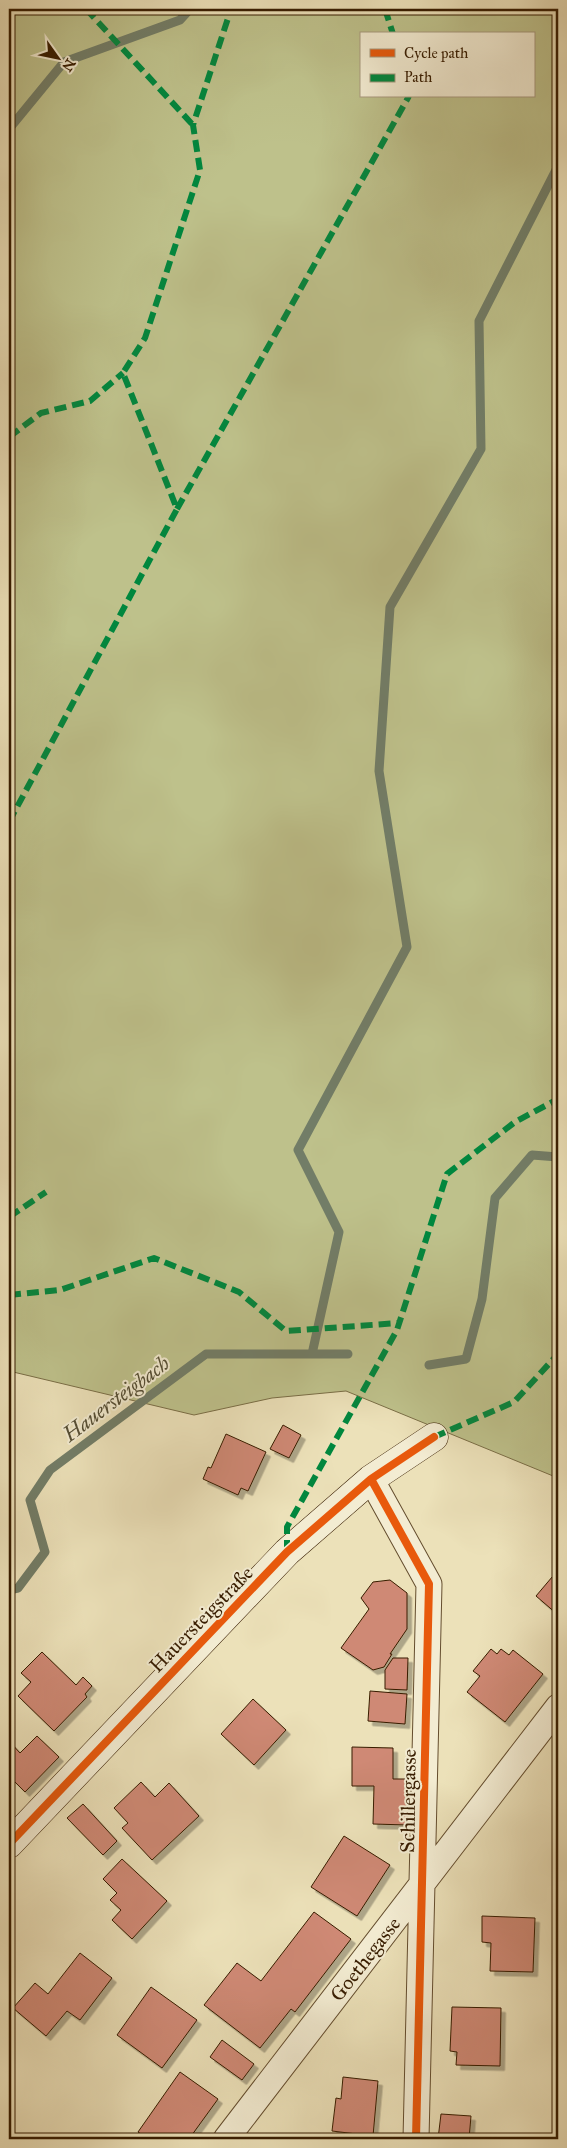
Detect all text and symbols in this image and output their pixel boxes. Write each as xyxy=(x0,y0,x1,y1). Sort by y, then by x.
north arrow xyxy=(32,32,82,82)
legend xyxy=(360,32,534,98)
text: Cycle path xyxy=(404,44,469,62)
text: N xyxy=(58,55,79,75)
text: Path xyxy=(404,68,433,86)
water label: Hauersteigbach xyxy=(57,1350,175,1448)
street label: Hauersteigstraße xyxy=(144,1561,259,1678)
street label: Schillergasse xyxy=(395,1749,422,1853)
street label: Goethegasse xyxy=(325,1912,406,2007)

